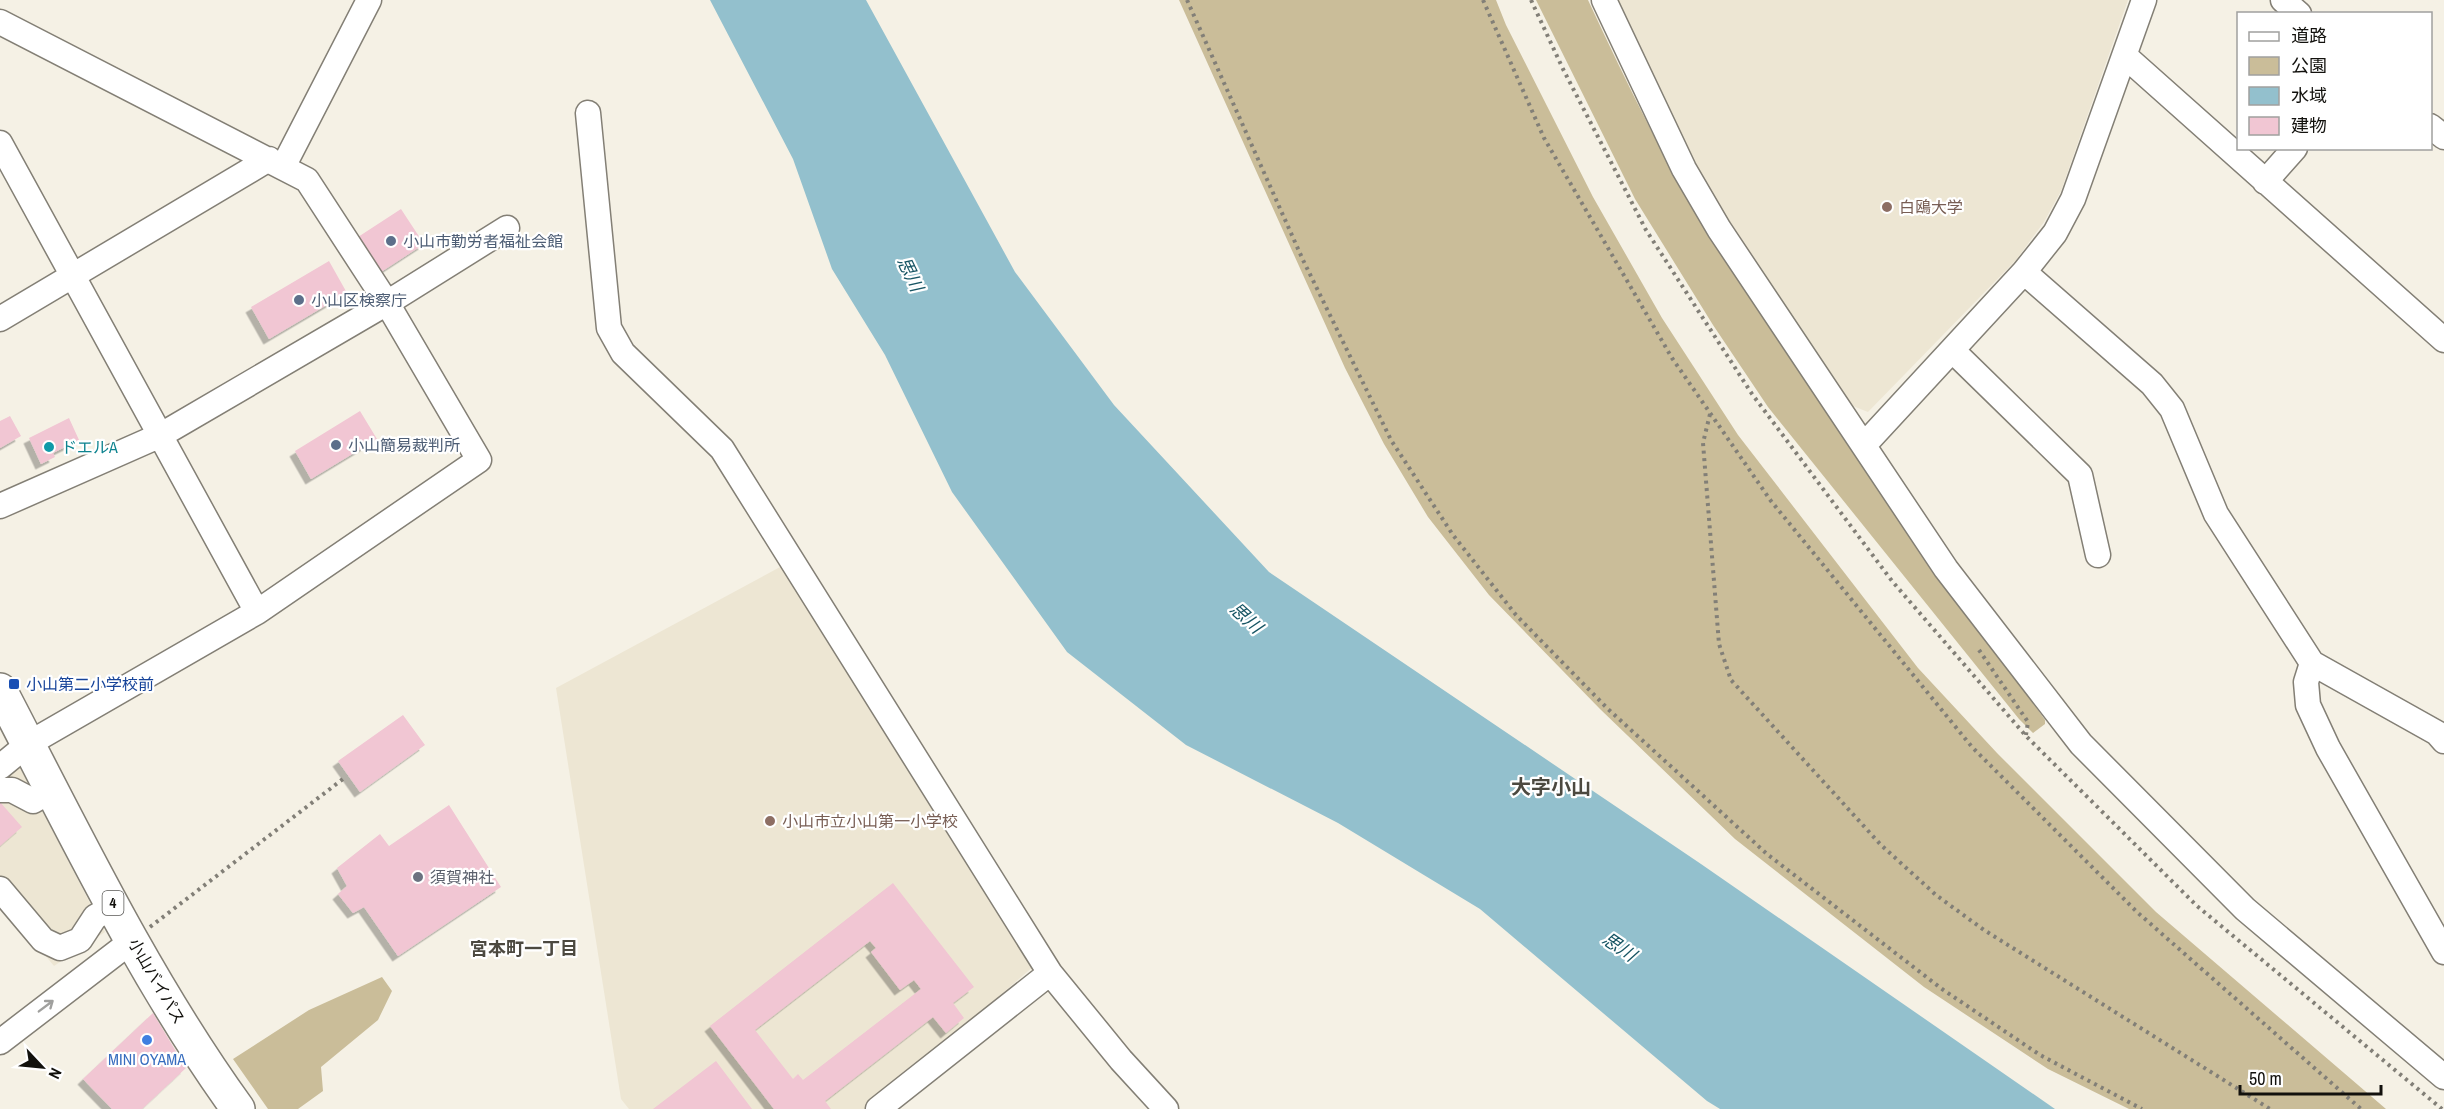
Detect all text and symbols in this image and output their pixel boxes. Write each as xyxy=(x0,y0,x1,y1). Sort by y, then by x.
legend xyxy=(2237,12,2432,150)
text: 道路 xyxy=(2291,23,2327,48)
text: 公園 xyxy=(2291,53,2327,78)
text: 水域 xyxy=(2291,83,2327,108)
text: 建物 xyxy=(2291,113,2327,138)
place label: 白鴎大学 xyxy=(1899,196,1963,218)
marker: 白鴎大学 xyxy=(1880,200,1894,214)
place label: 小山市勤労者福祉会館 xyxy=(403,230,563,252)
marker: 小山市勤労者福祉会館 xyxy=(384,234,398,248)
water label: 思川 xyxy=(891,252,930,297)
place label: 小山区検察庁 xyxy=(311,289,407,311)
marker: 小山区検察庁 xyxy=(292,293,306,307)
place label: 小山簡易裁判所 xyxy=(348,434,460,456)
place label: ドエルA xyxy=(61,436,118,458)
marker: 小山簡易裁判所 xyxy=(329,438,343,452)
marker: ドエルA xyxy=(42,440,56,454)
water label: 思川 xyxy=(1225,596,1270,640)
place label: 小山第二小学校前 xyxy=(26,673,154,695)
marker: 小山第二小学校前 xyxy=(7,677,21,691)
district label: 大字小山 xyxy=(1511,773,1591,800)
place label: 小山市立小山第一小学校 xyxy=(782,810,958,832)
marker: 小山市立小山第一小学校 xyxy=(763,814,777,828)
place label: 須賀神社 xyxy=(430,866,494,888)
marker: 須賀神社 xyxy=(411,870,425,884)
road number: 4 xyxy=(102,891,124,915)
water label: 思川 xyxy=(1597,926,1643,968)
street label: 小山バイパス xyxy=(124,934,190,1028)
district label: 宮本町一丁目 xyxy=(470,936,578,961)
one-way arrow xyxy=(38,1000,54,1013)
marker: MINI OYAMA xyxy=(140,1033,154,1047)
north arrow xyxy=(12,1037,72,1097)
place label: MINI OYAMA xyxy=(108,1048,186,1070)
scale bar xyxy=(2240,1058,2381,1096)
text: N xyxy=(44,1064,67,1083)
text: 50 m xyxy=(2249,1066,2282,1091)

